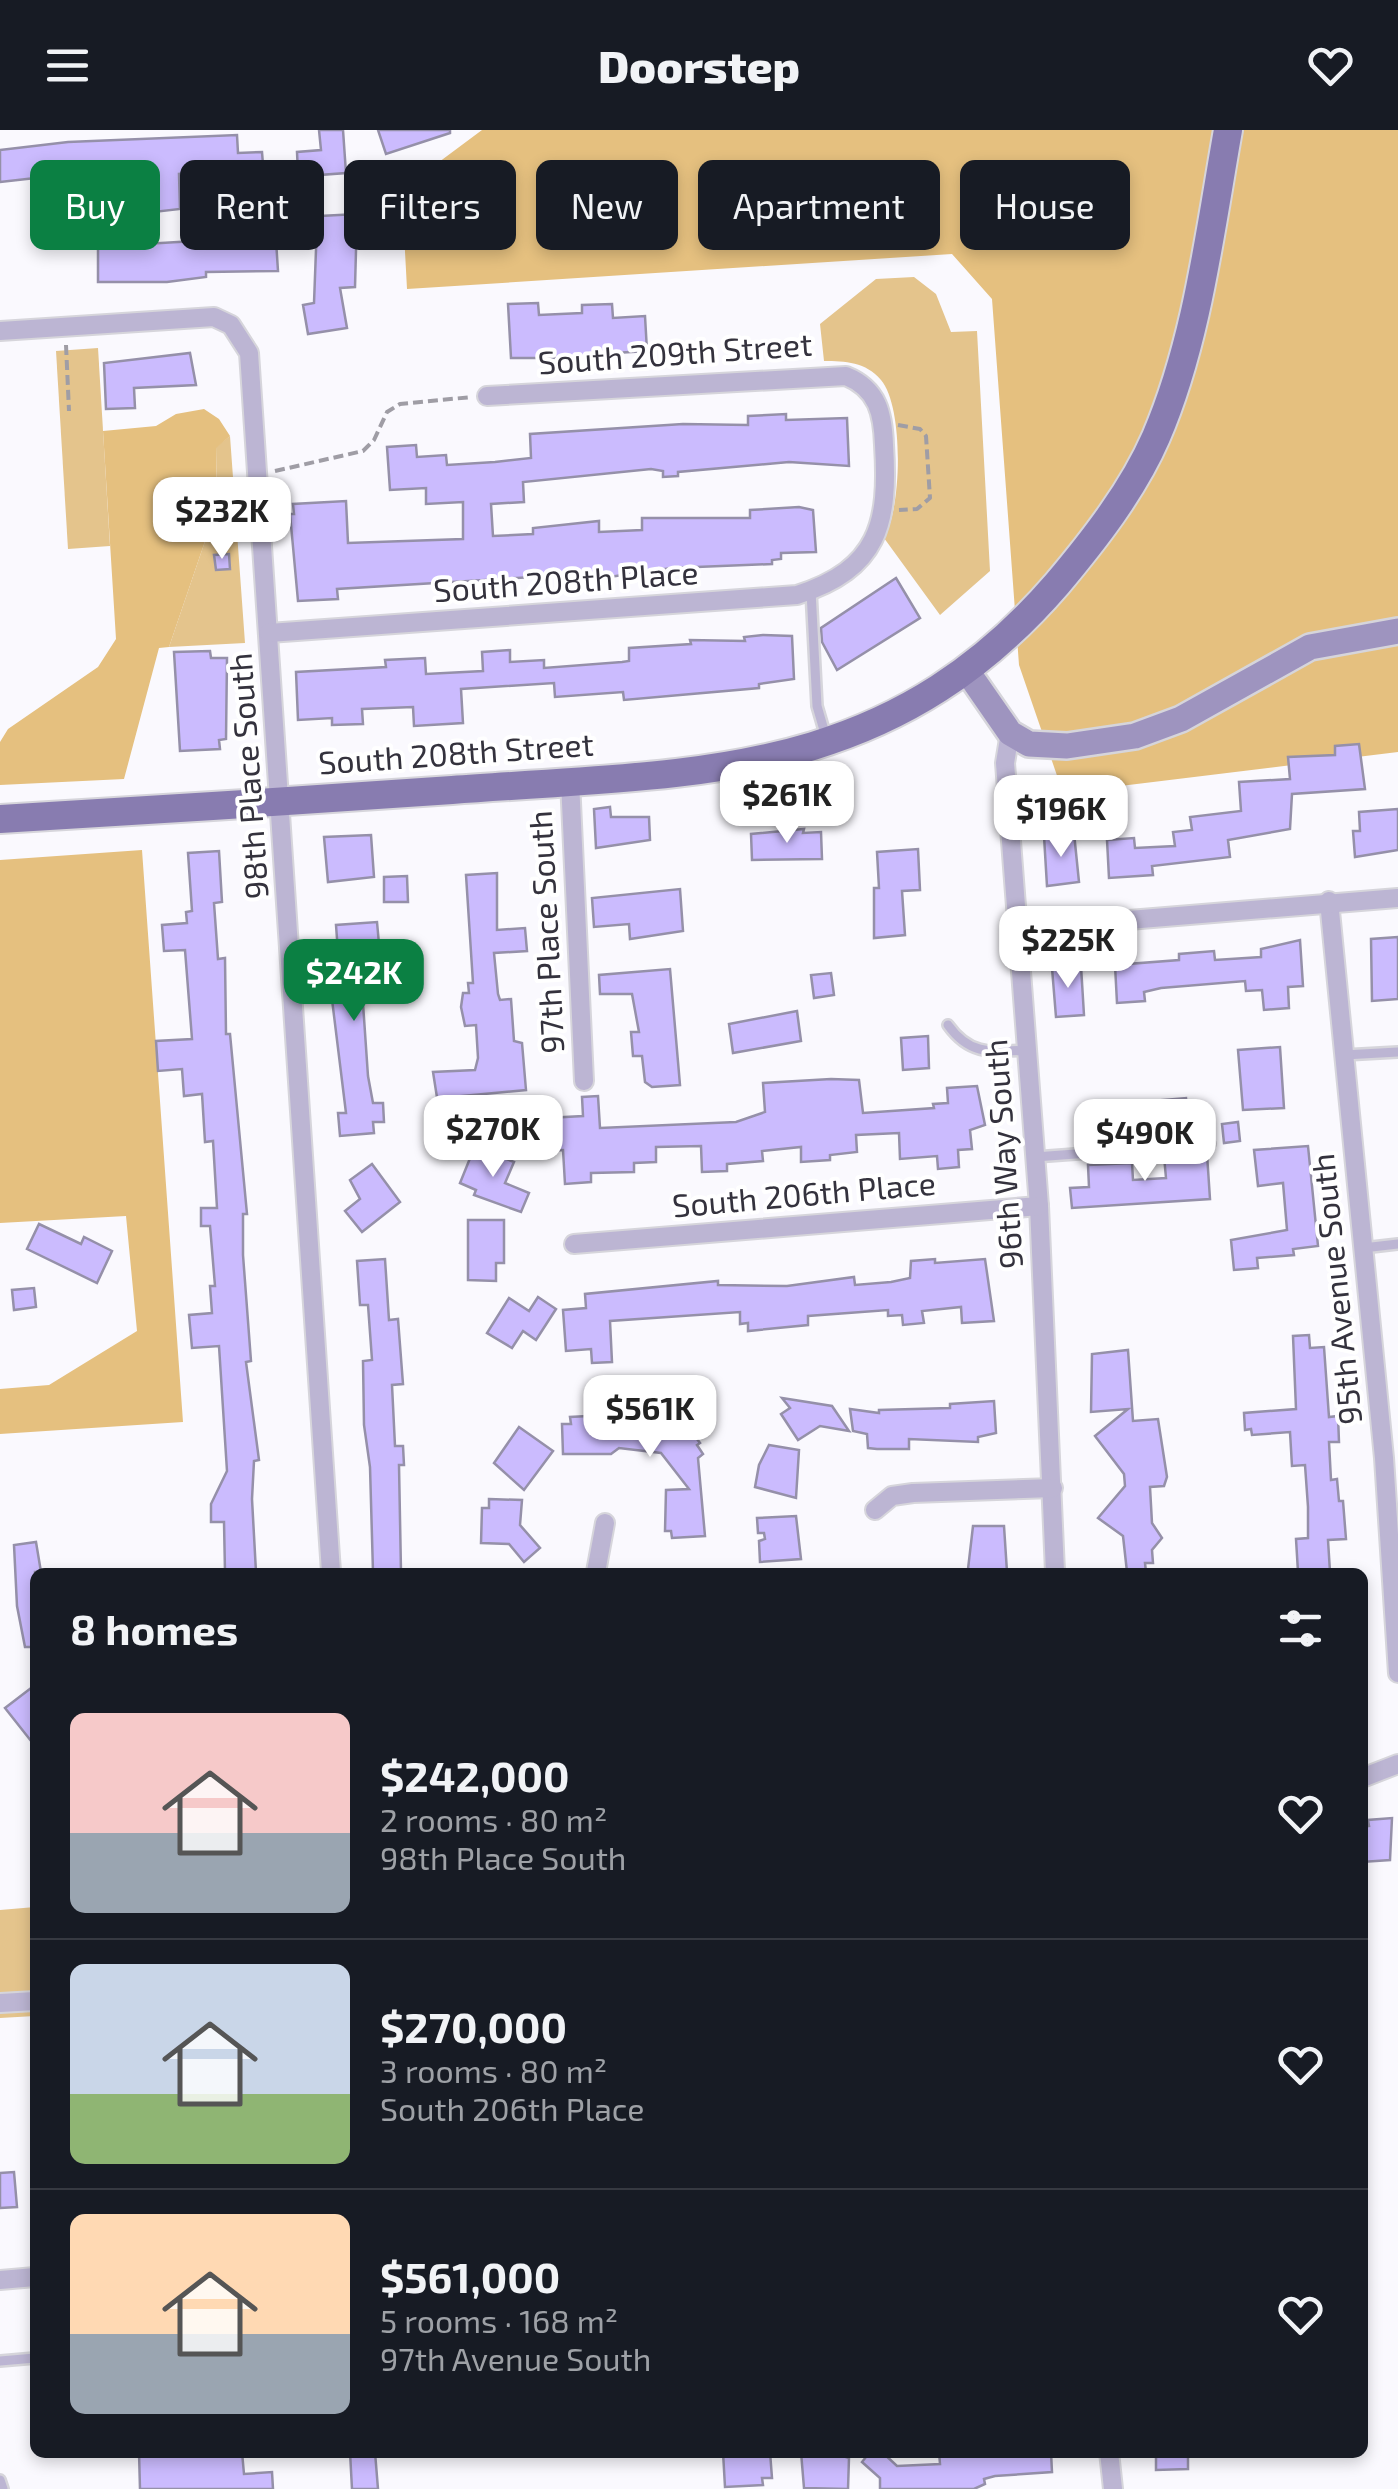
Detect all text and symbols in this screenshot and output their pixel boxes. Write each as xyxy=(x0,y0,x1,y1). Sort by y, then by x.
icon: menu xyxy=(40,38,95,93)
text: Doorstep xyxy=(598,38,800,92)
icon: heart xyxy=(1303,38,1358,93)
chip: Buy xyxy=(30,160,160,250)
chip: Rent xyxy=(180,160,324,250)
chip: Filters xyxy=(344,160,516,250)
chip: New xyxy=(536,160,678,250)
chip: Apartment xyxy=(698,160,940,250)
chip: House xyxy=(960,160,1130,250)
street label: South 209th Street xyxy=(537,323,813,381)
pin: $232K xyxy=(152,477,292,562)
text: $232K xyxy=(175,490,269,528)
street label: South 208th Place xyxy=(432,552,700,608)
street label: 98th Place South xyxy=(219,652,275,900)
street label: South 208th Street xyxy=(317,723,595,781)
pin: $261K xyxy=(717,761,857,846)
text: $261K xyxy=(742,774,832,812)
pin: $196K xyxy=(991,775,1131,860)
text: $196K xyxy=(1016,788,1106,826)
street label: 97th Place South xyxy=(520,810,570,1055)
pin: $225K xyxy=(998,906,1138,991)
text: $225K xyxy=(1021,919,1115,957)
pin: $242K xyxy=(284,939,424,1024)
text: $242K xyxy=(306,952,402,990)
street label: 96th Way South xyxy=(975,1038,1029,1270)
pin: $270K xyxy=(423,1095,563,1180)
pin: $490K xyxy=(1075,1099,1215,1184)
text: $270K xyxy=(446,1108,540,1146)
text: $490K xyxy=(1096,1112,1194,1150)
street label: 95th Avenue South xyxy=(1302,1152,1368,1427)
street label: South 206th Place xyxy=(671,1163,937,1223)
pin: $561K xyxy=(580,1375,720,1460)
text: $561K xyxy=(605,1388,695,1426)
icon: filters xyxy=(1273,1601,1328,1656)
text: 8 homes xyxy=(70,1603,238,1653)
text: $242,000 xyxy=(380,1750,570,1800)
icon: home xyxy=(150,1753,270,1873)
icon: heart xyxy=(1273,1786,1328,1841)
text: 2 rooms · 80 m² xyxy=(380,1800,607,1838)
text: 98th Place South xyxy=(380,1838,626,1876)
text: $270,000 xyxy=(380,2001,567,2051)
icon: home xyxy=(150,2004,270,2124)
icon: heart xyxy=(1273,2037,1328,2092)
text: 3 rooms · 80 m² xyxy=(380,2051,607,2089)
text: South 206th Place xyxy=(380,2089,644,2127)
text: $561,000 xyxy=(380,2251,560,2301)
icon: home xyxy=(150,2254,270,2374)
icon: heart xyxy=(1273,2287,1328,2342)
text: 5 rooms · 168 m² xyxy=(380,2301,618,2339)
text: 97th Avenue South xyxy=(380,2339,651,2377)

